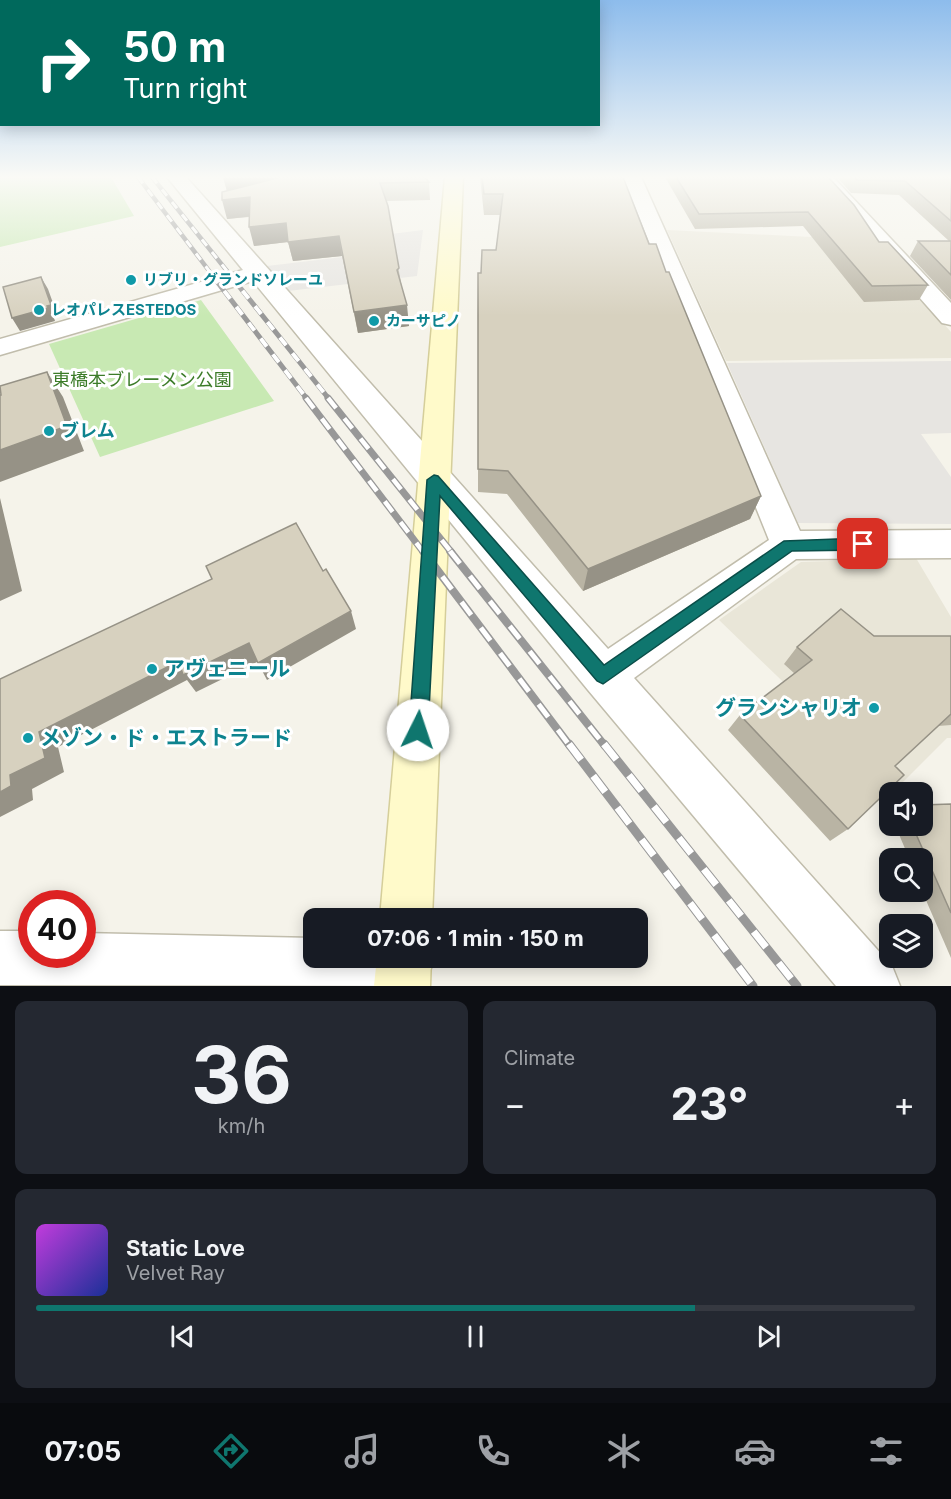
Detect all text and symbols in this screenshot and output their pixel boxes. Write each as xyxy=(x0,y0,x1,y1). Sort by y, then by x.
text: 50 m xyxy=(123,21,226,72)
icon: right xyxy=(24,24,102,102)
text: Turn right xyxy=(123,72,247,105)
place label: リブリ・グランドソレーユ xyxy=(143,270,323,289)
marker: リブリ・グランドソレーユ xyxy=(124,273,138,287)
place label: レオパレスESTEDOS xyxy=(51,300,196,319)
marker: レオパレスESTEDOS xyxy=(32,303,46,317)
place label: カーサピノ xyxy=(386,311,461,330)
marker: カーサピノ xyxy=(367,314,381,328)
park label: 東橋本ブレーメン公園 xyxy=(52,369,232,390)
place label: ブレム xyxy=(61,420,115,441)
marker: ブレム xyxy=(42,424,56,438)
pin xyxy=(837,518,888,569)
icon: arrive xyxy=(846,527,879,560)
place label: アヴェニール xyxy=(164,656,290,681)
marker: アヴェニール xyxy=(145,662,159,676)
place label: グランシャリオ xyxy=(715,695,862,720)
position arrow xyxy=(386,698,450,762)
marker: グランシャリオ xyxy=(867,701,881,715)
place label: メゾン・ド・エストラード xyxy=(40,725,292,750)
marker: メゾン・ド・エストラード xyxy=(21,731,35,745)
map controls xyxy=(879,782,933,968)
button: sound xyxy=(879,782,933,836)
button: search xyxy=(879,848,933,902)
speed limit sign: 40 xyxy=(18,890,96,968)
button: layers xyxy=(879,914,933,968)
text: 07:06 · 1 min · 150 m xyxy=(367,925,584,951)
text: 36 xyxy=(191,1027,292,1122)
text: Climate xyxy=(504,1046,575,1070)
text: 23° xyxy=(671,1076,748,1131)
text: − xyxy=(504,1084,526,1124)
text: + xyxy=(893,1084,915,1124)
text: km/h xyxy=(218,1114,265,1138)
text: Static Love xyxy=(126,1235,245,1261)
text: Velvet Ray xyxy=(126,1261,225,1285)
icon: previous xyxy=(166,1320,199,1353)
icon: pause xyxy=(459,1320,492,1353)
icon: next xyxy=(752,1320,785,1353)
icon: directions xyxy=(210,1430,252,1472)
icon: music xyxy=(341,1430,383,1472)
icon: phone xyxy=(472,1430,514,1472)
icon: climate xyxy=(603,1430,645,1472)
icon: car xyxy=(734,1430,776,1472)
icon: filters xyxy=(865,1430,907,1472)
text: 07:05 xyxy=(44,1435,121,1468)

